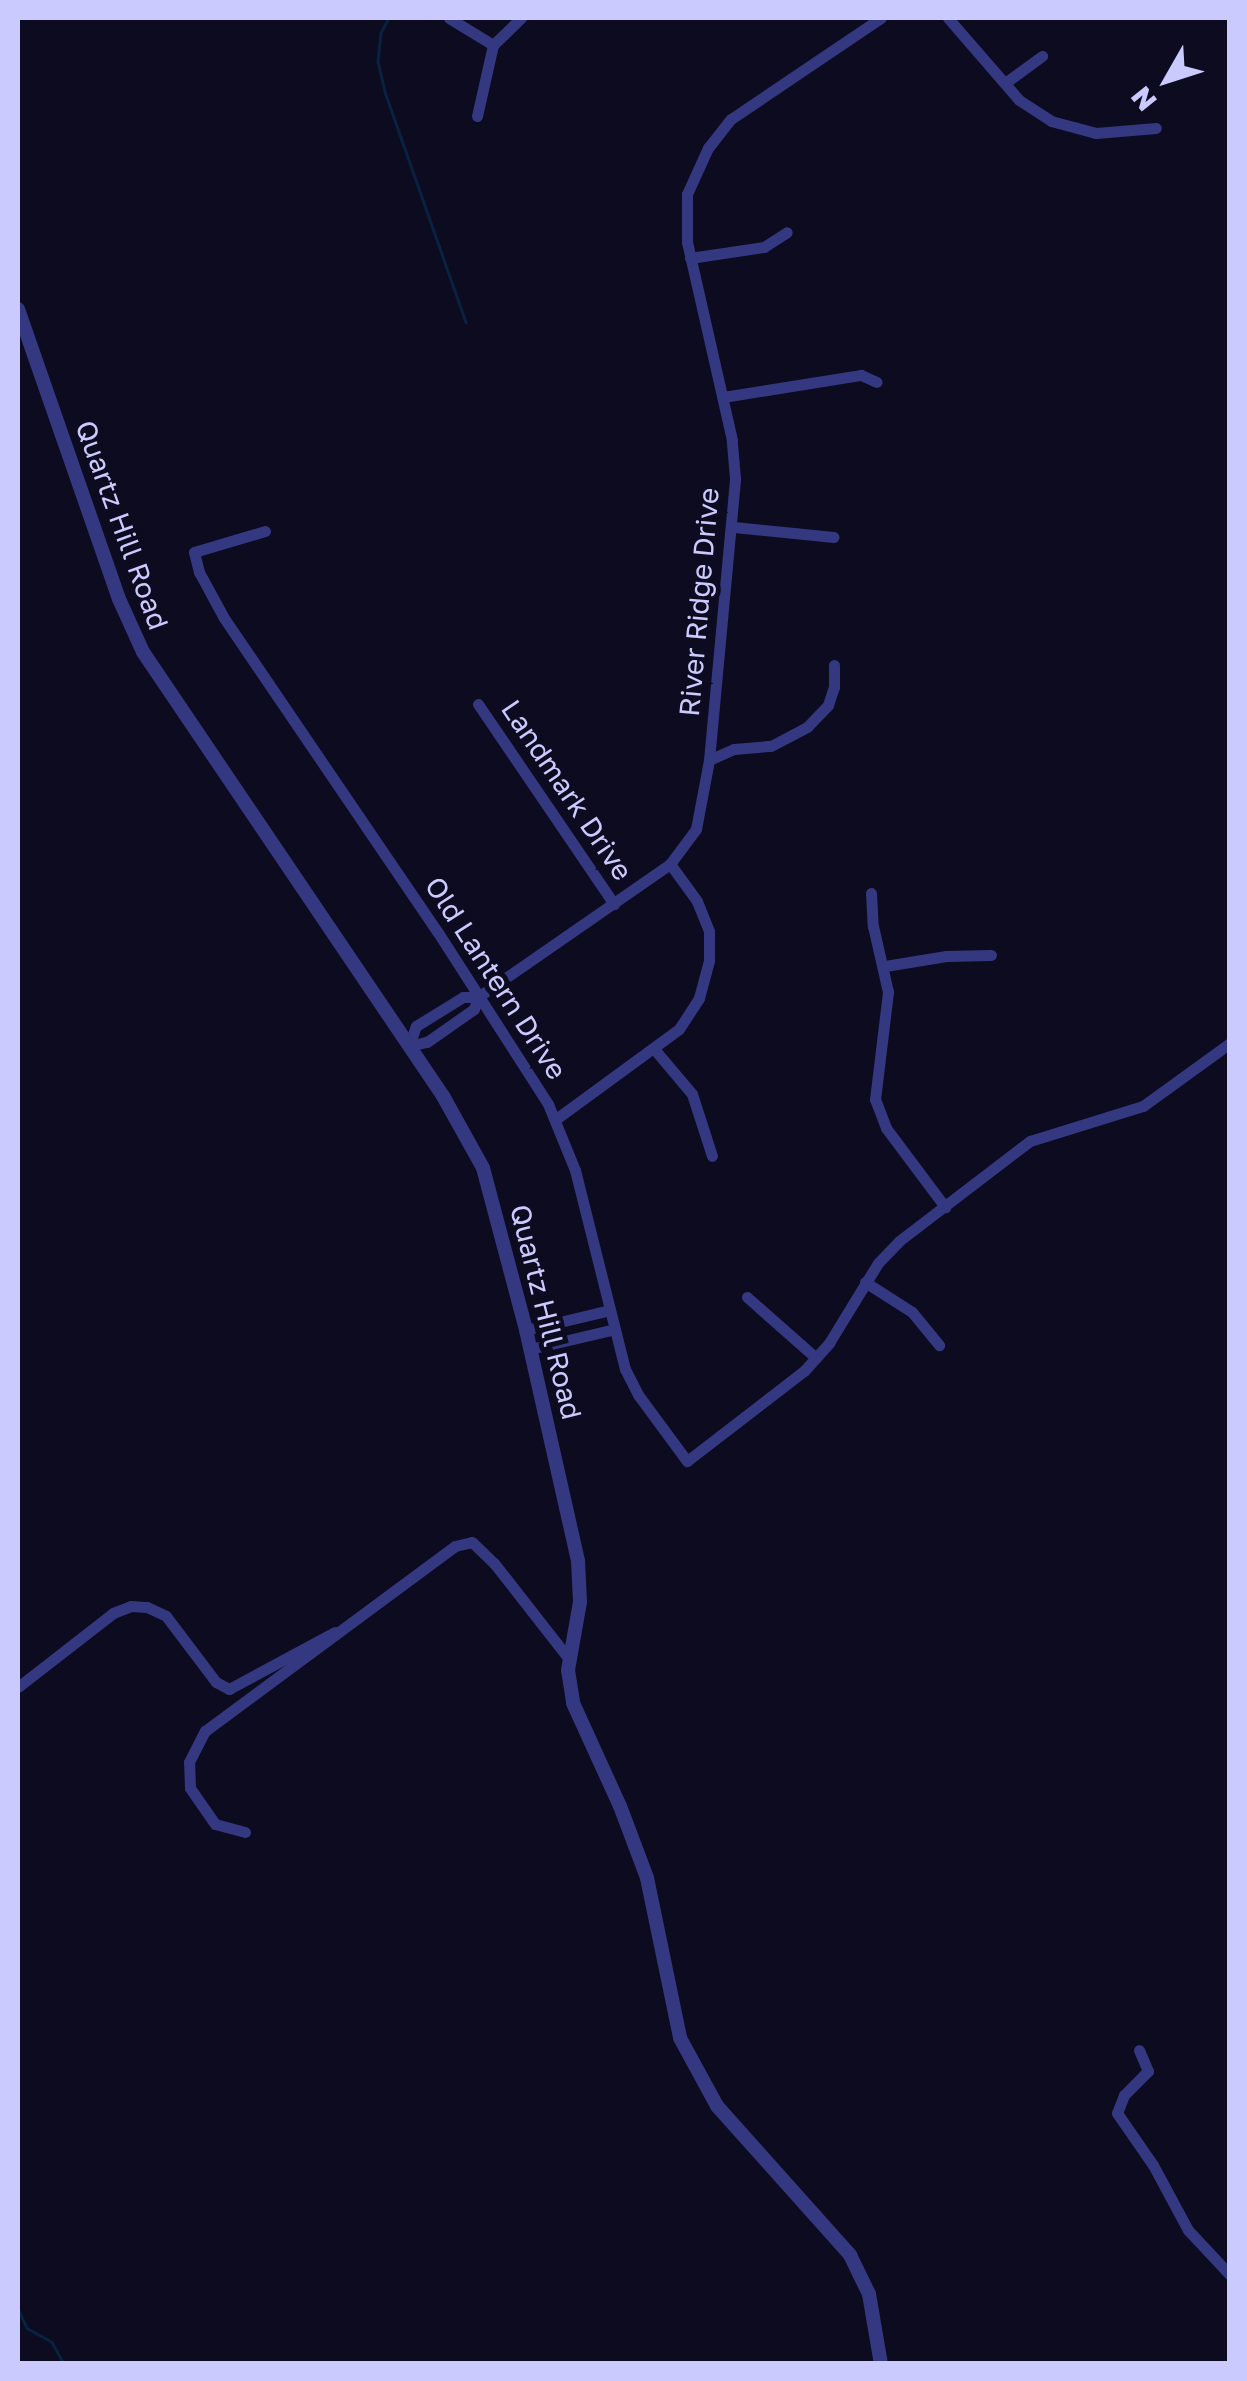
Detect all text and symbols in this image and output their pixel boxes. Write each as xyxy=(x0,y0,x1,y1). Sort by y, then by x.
north arrow xyxy=(1117,30,1217,130)
text: N xyxy=(1124,81,1163,118)
street label: Quartz Hill Road xyxy=(69,416,175,634)
street label: River Ridge Drive xyxy=(672,486,726,718)
street label: Landmark Drive xyxy=(494,693,640,887)
street label: Old Lantern Drive xyxy=(418,870,574,1086)
street label: Quartz Hill Road xyxy=(503,1201,589,1423)

